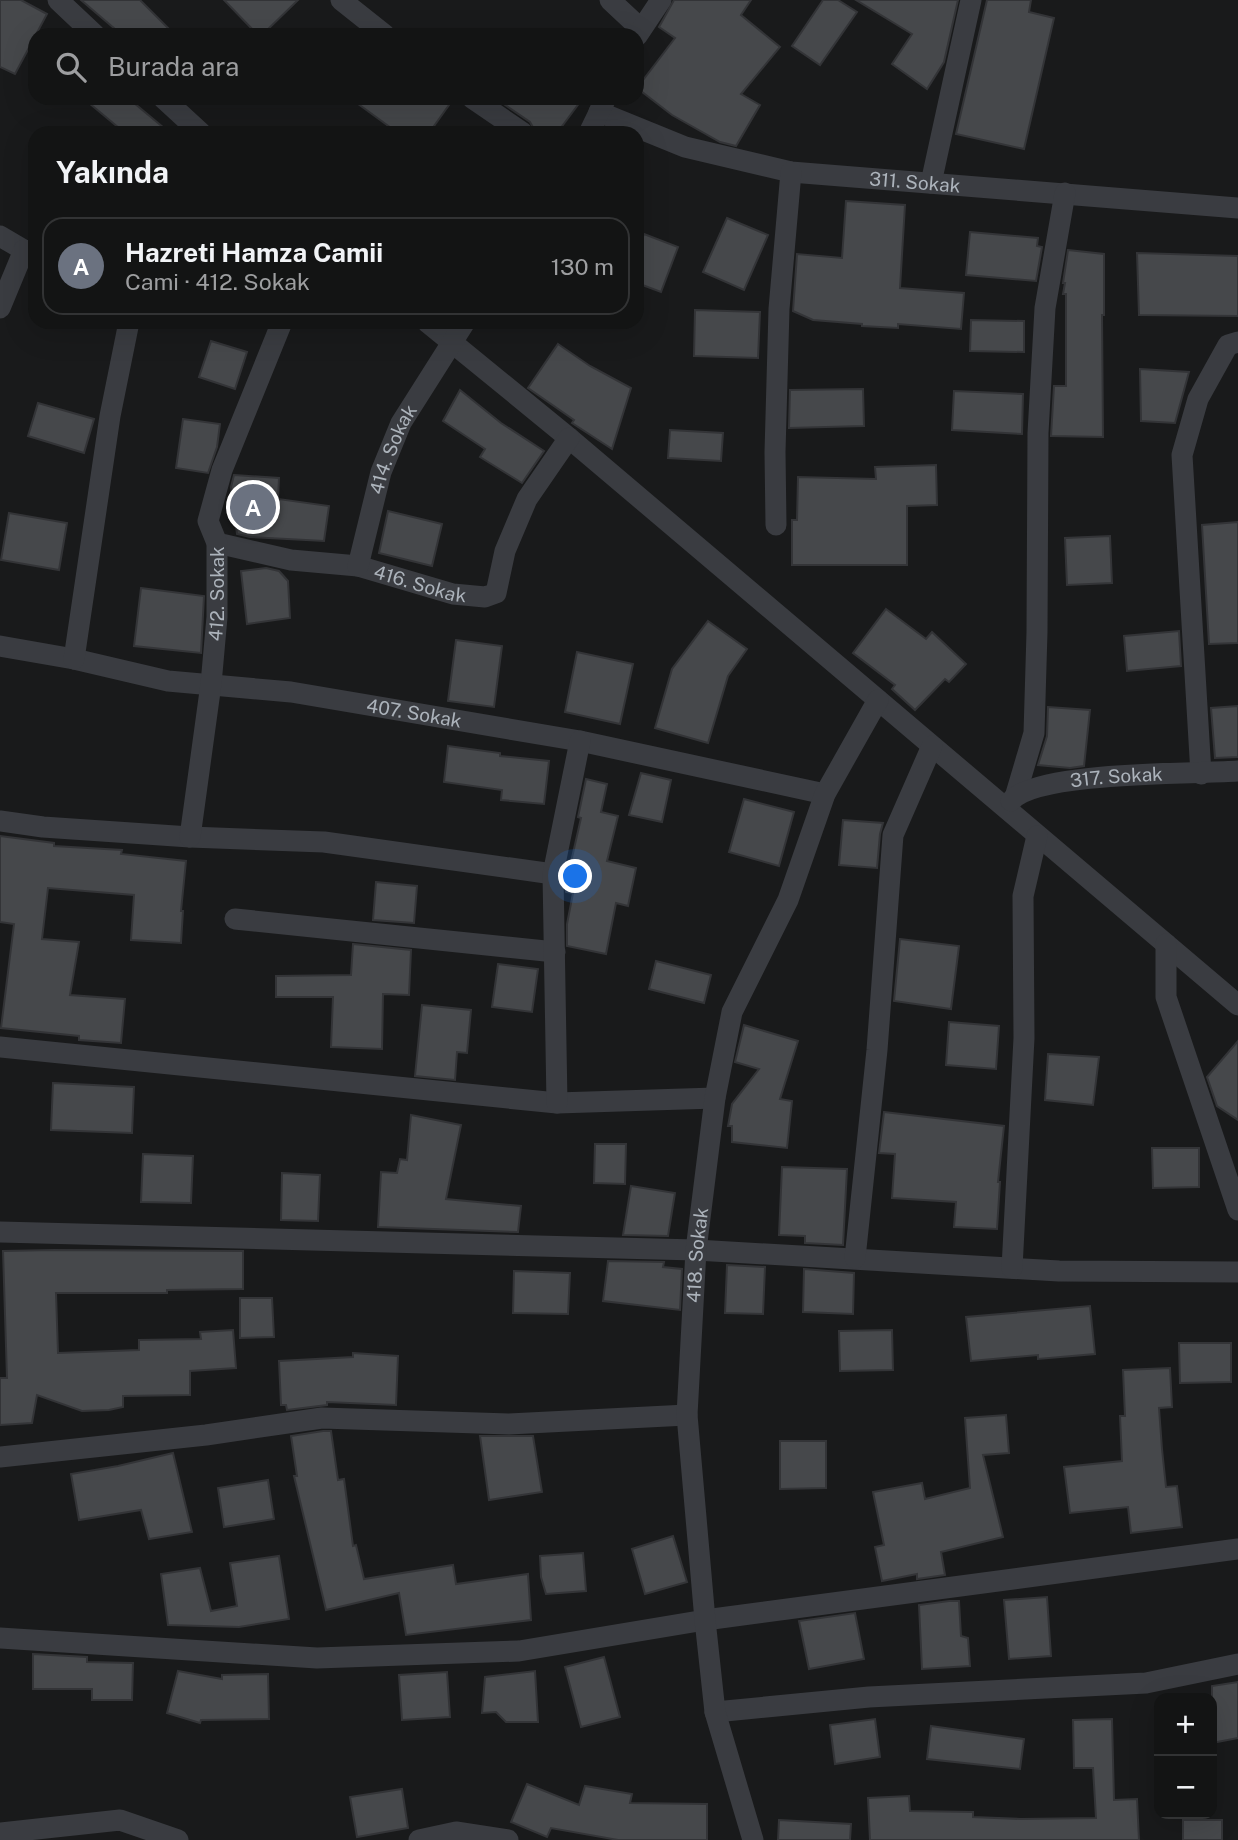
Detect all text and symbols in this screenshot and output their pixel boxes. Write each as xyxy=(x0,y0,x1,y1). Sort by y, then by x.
search box xyxy=(28,28,644,105)
icon: search xyxy=(52,48,90,86)
text: Burada ara xyxy=(108,51,239,82)
text: Yakında xyxy=(56,154,169,190)
street label: 311. Sokak xyxy=(868,167,962,197)
text: Hazreti Hamza Camii xyxy=(125,237,383,268)
text: A xyxy=(73,253,89,280)
text: 130 m xyxy=(551,253,614,280)
text: Cami · 412. Sokak xyxy=(125,268,310,295)
street label: 414. Sokak xyxy=(365,400,421,496)
pin: A xyxy=(230,481,276,533)
street label: 412. Sokak xyxy=(204,546,228,642)
street label: 416. Sokak xyxy=(371,560,468,606)
street label: 407. Sokak xyxy=(365,694,464,732)
street label: 317. Sokak xyxy=(1069,763,1164,792)
your location xyxy=(558,859,592,893)
street label: 418. Sokak xyxy=(682,1206,712,1304)
map controls xyxy=(1154,1693,1217,1819)
button: + xyxy=(1154,1693,1217,1756)
button: − xyxy=(1154,1756,1217,1819)

